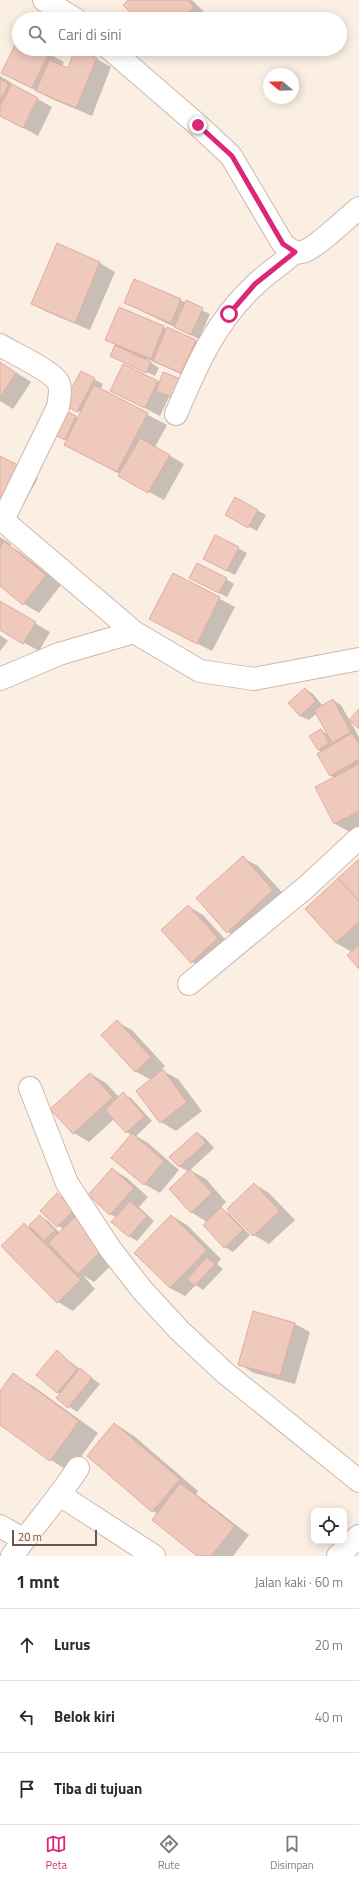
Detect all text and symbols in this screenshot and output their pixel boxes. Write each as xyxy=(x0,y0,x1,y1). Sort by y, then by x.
search box xyxy=(12,12,347,56)
icon: search xyxy=(26,23,48,45)
text: Cari di sini xyxy=(58,23,122,46)
north arrow xyxy=(263,68,299,104)
route end xyxy=(189,116,207,134)
route start xyxy=(220,305,238,323)
map controls xyxy=(311,1508,347,1544)
button: locate xyxy=(311,1508,347,1544)
scale bar xyxy=(12,1528,97,1547)
text: 20 m xyxy=(18,1529,42,1545)
text: 1 mnt xyxy=(16,1569,59,1595)
text: Jalan kaki · 60 m xyxy=(255,1572,343,1592)
text: Lurus xyxy=(54,1633,90,1656)
icon: ahead xyxy=(16,1634,38,1656)
text: 20 m xyxy=(315,1635,343,1655)
text: Belok kiri xyxy=(54,1705,115,1728)
icon: left xyxy=(16,1706,38,1728)
text: 40 m xyxy=(315,1707,343,1727)
text: Tiba di tujuan xyxy=(54,1777,142,1800)
icon: arrive xyxy=(16,1778,38,1800)
tab: Peta xyxy=(45,1833,67,1873)
tab: Rute xyxy=(158,1833,180,1873)
tab: Disimpan xyxy=(270,1833,314,1873)

